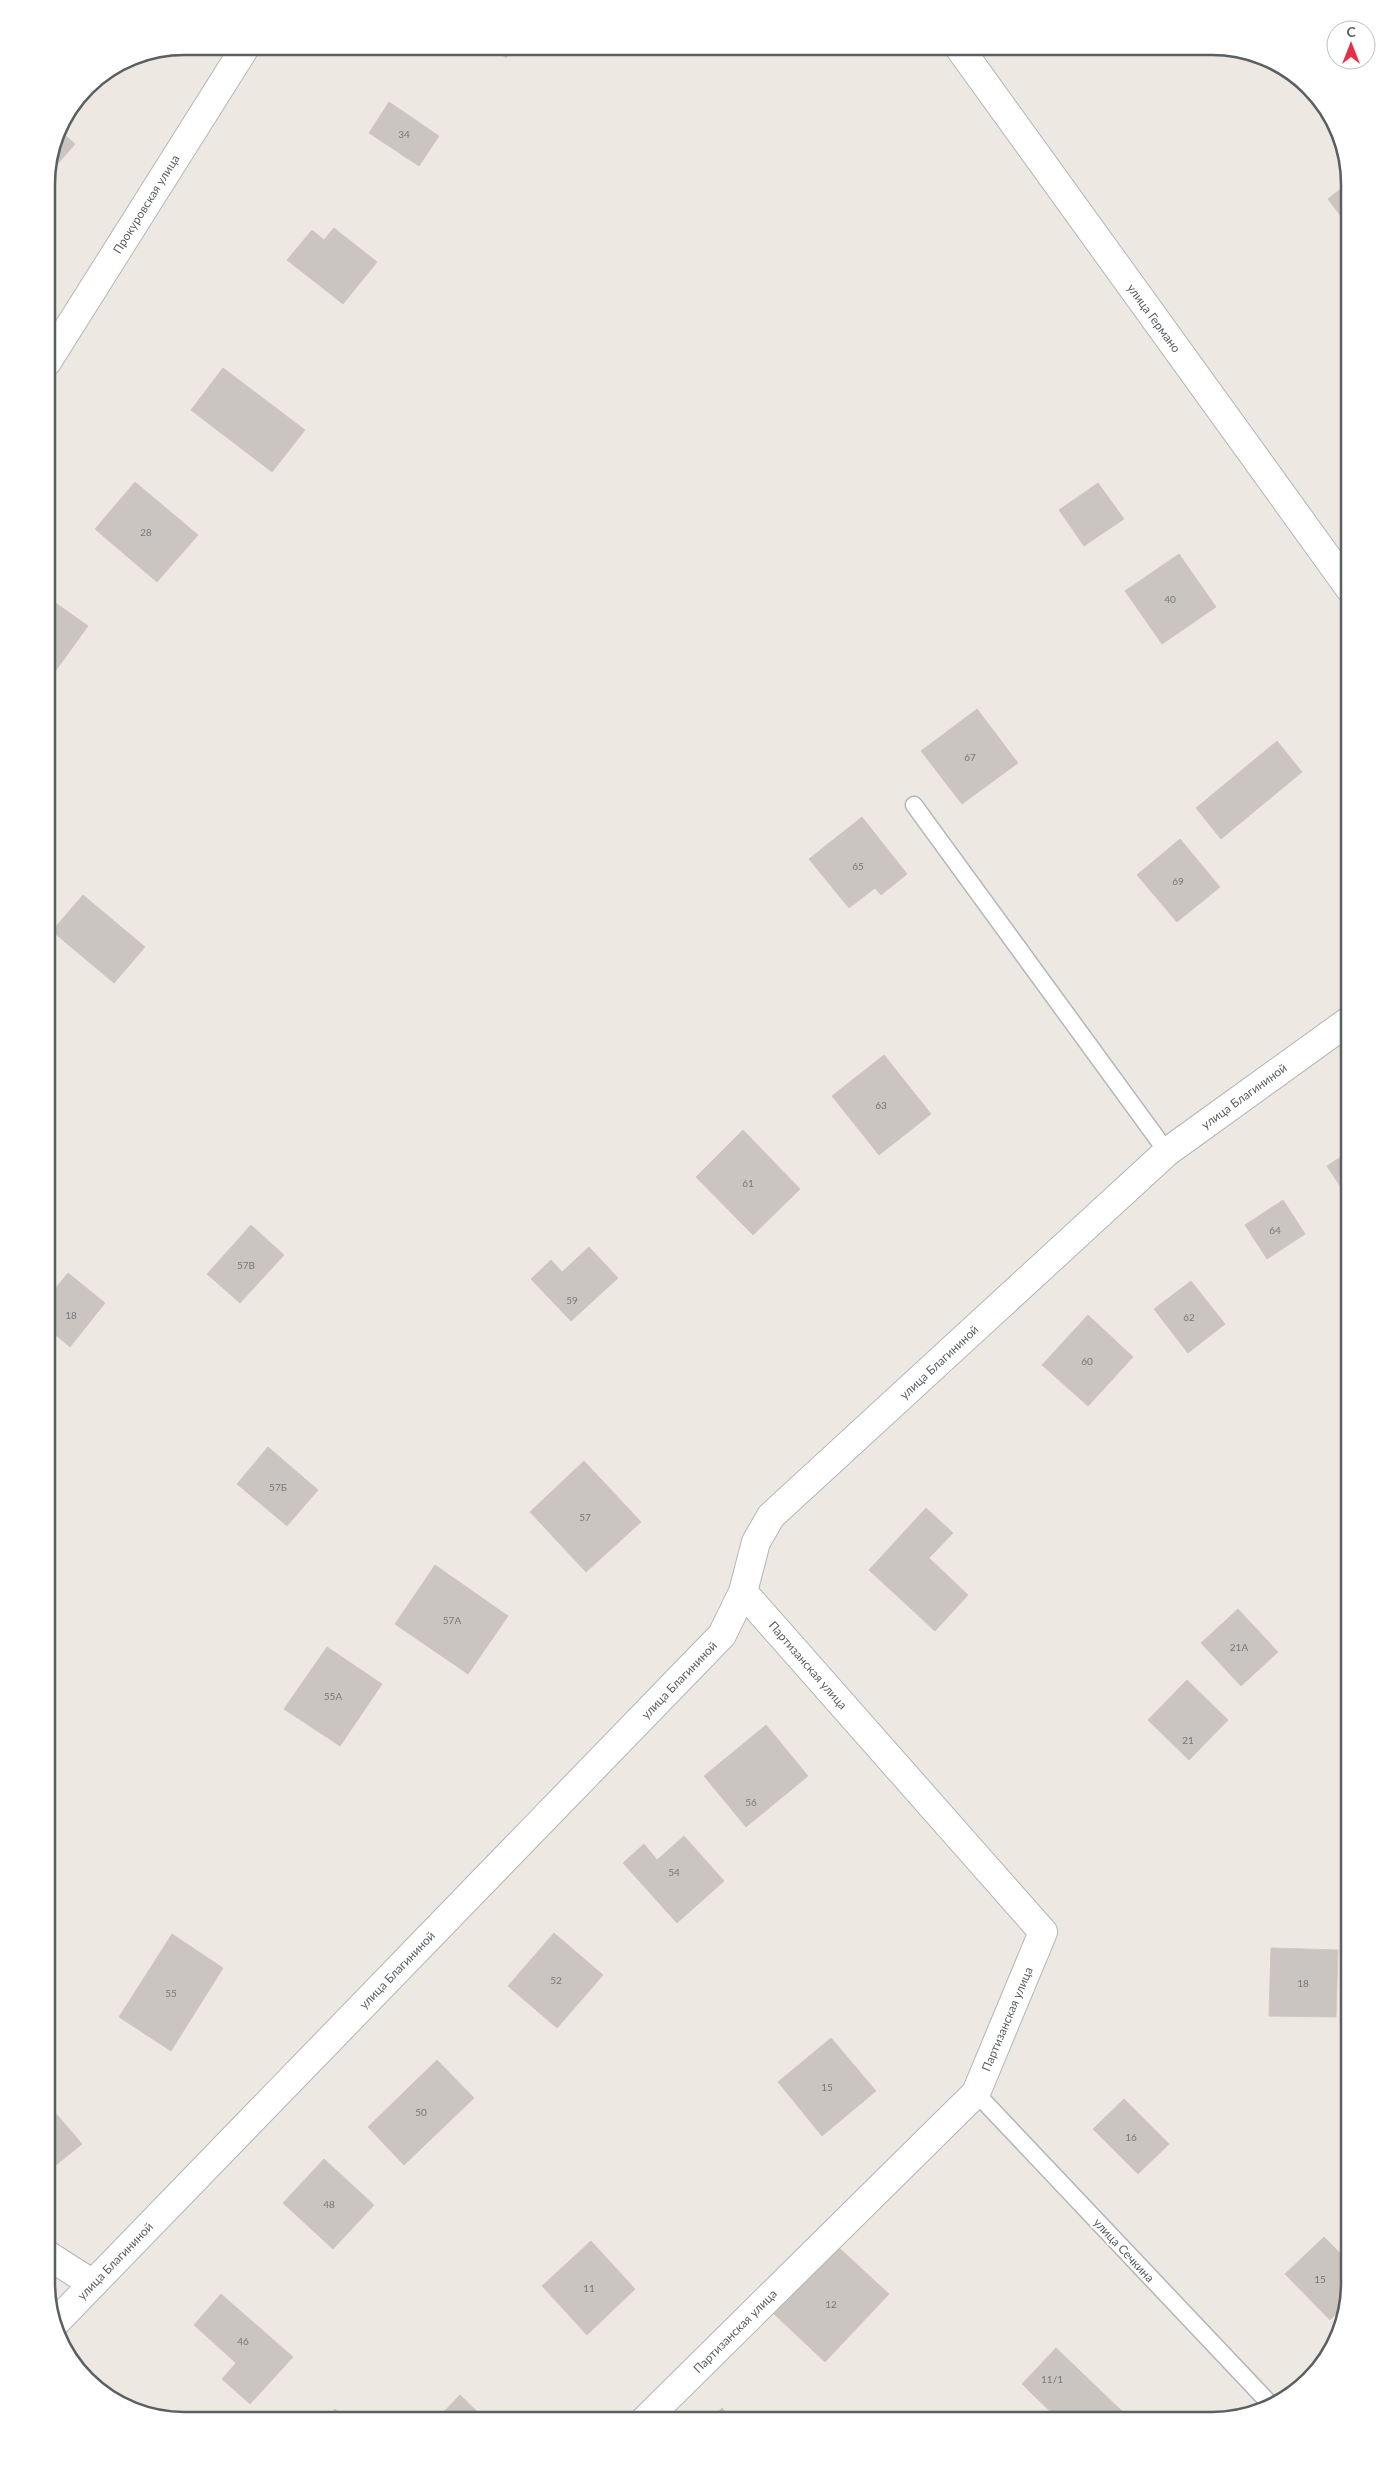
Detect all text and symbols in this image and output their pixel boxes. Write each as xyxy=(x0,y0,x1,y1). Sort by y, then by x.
north arrow xyxy=(1326,20,1376,70)
text: С xyxy=(1346,23,1356,40)
house number: 34 xyxy=(398,128,410,140)
street label: Прокуровская улица xyxy=(109,152,183,256)
street label: улица Германо xyxy=(1124,281,1184,355)
house number: 28 xyxy=(140,526,152,538)
house number: 40 xyxy=(1164,593,1176,605)
house number: 67 xyxy=(964,751,976,763)
house number: 65 xyxy=(852,860,864,872)
house number: 69 xyxy=(1172,875,1184,887)
street label: улица Благининой xyxy=(1198,1060,1290,1132)
house number: 63 xyxy=(875,1099,887,1111)
house number: 61 xyxy=(742,1177,754,1189)
house number: 64 xyxy=(1269,1224,1281,1236)
house number: 57В xyxy=(237,1259,255,1271)
house number: 59 xyxy=(566,1294,578,1306)
house number: 18 xyxy=(65,1309,77,1321)
house number: 62 xyxy=(1183,1311,1195,1323)
street label: улица Благининой xyxy=(897,1322,982,1402)
house number: 60 xyxy=(1081,1355,1093,1367)
house number: 57Б xyxy=(269,1481,287,1493)
house number: 57 xyxy=(579,1511,591,1523)
house number: 57А xyxy=(443,1614,461,1626)
street label: Партизанская улица xyxy=(766,1618,850,1712)
street label: улица Благининой xyxy=(638,1638,720,1722)
house number: 21А xyxy=(1230,1641,1248,1653)
house number: 55А xyxy=(324,1690,342,1702)
house number: 21 xyxy=(1182,1734,1194,1746)
house number: 56 xyxy=(745,1796,757,1808)
house number: 54 xyxy=(668,1866,680,1878)
street label: улица Благининой xyxy=(356,1928,438,2012)
street label: Партизанская улица xyxy=(978,1965,1036,2073)
house number: 52 xyxy=(550,1974,562,1986)
house number: 18 xyxy=(1297,1977,1309,1989)
house number: 55 xyxy=(165,1987,177,1999)
house number: 15 xyxy=(821,2081,833,2093)
house number: 50 xyxy=(415,2106,427,2118)
house number: 16 xyxy=(1125,2131,1137,2143)
house number: 48 xyxy=(323,2198,335,2210)
street label: улица Сечкина xyxy=(1091,2215,1158,2285)
street label: улица Благининой xyxy=(74,2219,156,2303)
house number: 15 xyxy=(1314,2273,1326,2285)
house number: 11 xyxy=(583,2282,595,2294)
street label: Партизанская улица xyxy=(690,2286,780,2376)
house number: 12 xyxy=(825,2298,837,2310)
house number: 46 xyxy=(237,2335,249,2347)
house number: 11/1 xyxy=(1041,2373,1063,2385)

